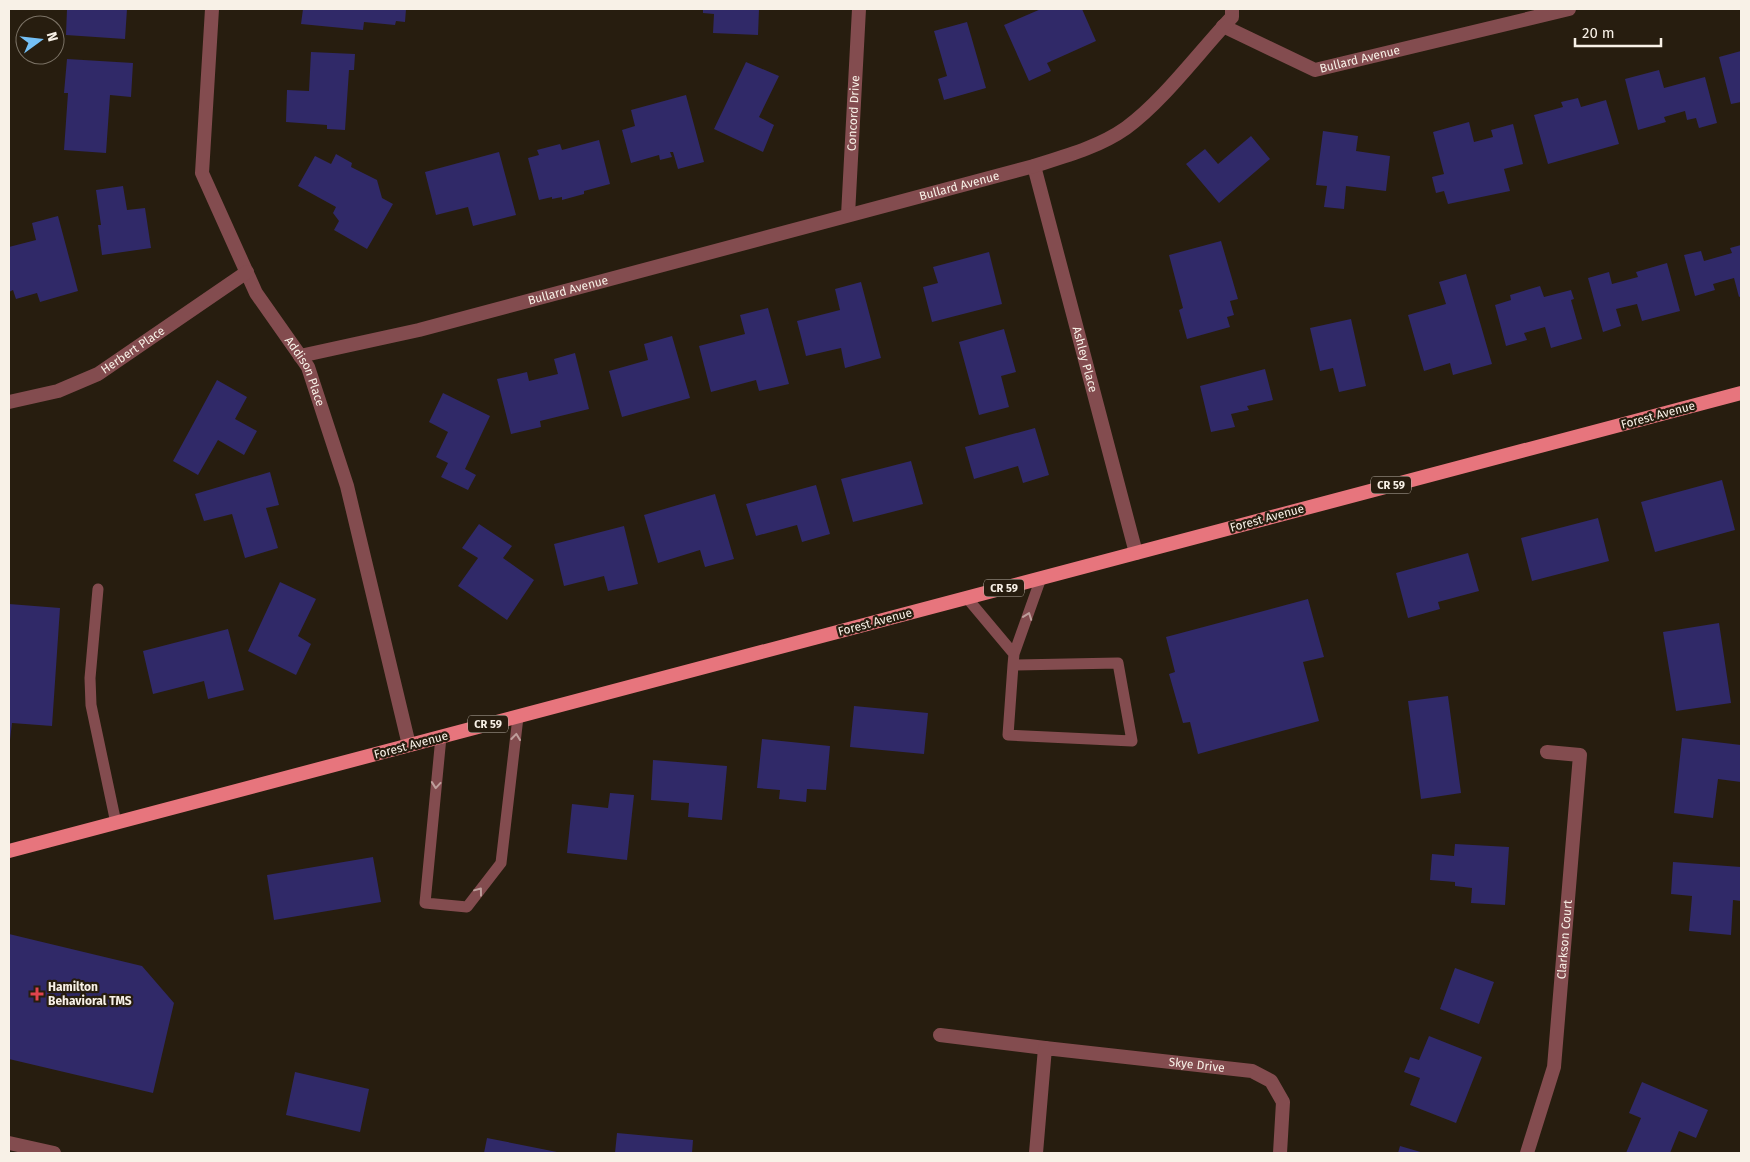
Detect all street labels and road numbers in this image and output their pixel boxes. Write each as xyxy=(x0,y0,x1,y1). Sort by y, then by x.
street label: Bullard Avenue xyxy=(1318,43,1401,76)
street label: Concord Drive xyxy=(844,75,862,151)
street label: Bullard Avenue xyxy=(918,169,1001,203)
street label: Bullard Avenue xyxy=(526,273,610,308)
street label: Herbert Place xyxy=(98,323,167,377)
street label: Ashley Place xyxy=(1070,325,1100,394)
street label: Addison Place xyxy=(282,334,327,408)
street label: Forest Avenue xyxy=(1619,398,1697,432)
road number: CR 59 xyxy=(1371,476,1411,494)
street label: Forest Avenue xyxy=(1228,501,1306,535)
road number: CR 59 xyxy=(984,580,1024,596)
street label: Forest Avenue xyxy=(836,605,914,639)
road number: CR 59 xyxy=(468,716,508,732)
street label: Forest Avenue xyxy=(372,728,450,762)
street label: Clarkson Court xyxy=(1554,899,1575,980)
street label: Skye Drive xyxy=(1168,1055,1226,1075)

